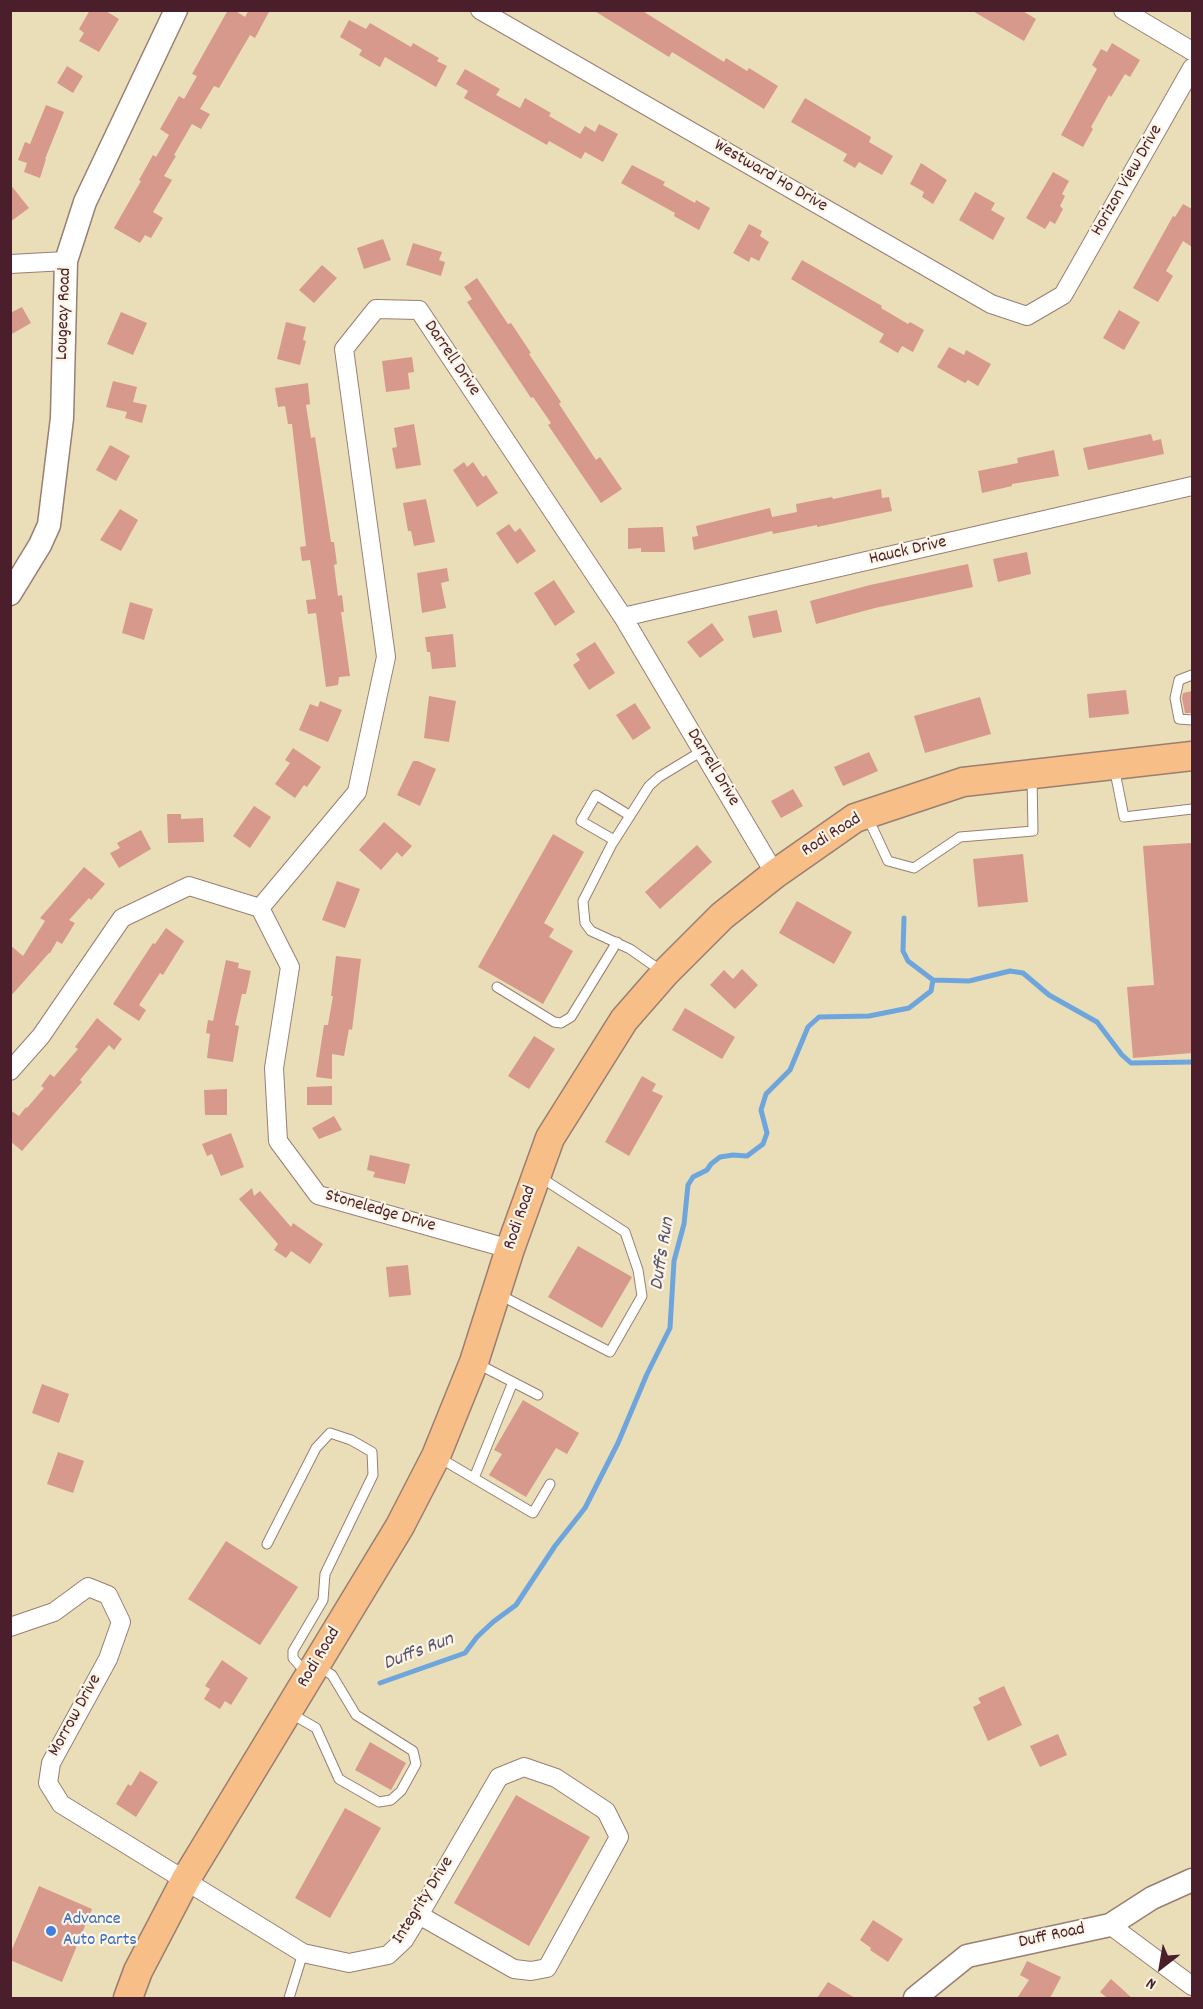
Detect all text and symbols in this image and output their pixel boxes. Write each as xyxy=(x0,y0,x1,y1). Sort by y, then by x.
street label: Horizon View Drive xyxy=(1087,122,1169,240)
street label: Westward Ho Drive xyxy=(709,136,831,218)
street label: Lougeay Road xyxy=(53,267,77,361)
street label: Darrell Drive xyxy=(418,317,484,401)
street label: Hauck Drive xyxy=(867,533,949,571)
street label: Darrell Drive xyxy=(680,725,744,811)
street label: Rodi Road xyxy=(798,809,866,863)
street label: Rodi Road xyxy=(500,1183,542,1253)
street label: Stoneledge Drive xyxy=(322,1186,438,1238)
water label: Duffs Run xyxy=(646,1216,682,1292)
street label: Rodi Road xyxy=(294,1624,346,1692)
water label: Duffs Run xyxy=(381,1629,457,1677)
street label: Morrow Drive xyxy=(45,1671,107,1761)
street label: Integrity Drive xyxy=(389,1853,459,1949)
place label: Advance Auto Parts xyxy=(63,1910,137,1952)
street label: Duff Road xyxy=(1017,1919,1087,1955)
marker: Advance Auto Parts xyxy=(44,1924,58,1938)
north arrow xyxy=(1131,1937,1191,1997)
text: N xyxy=(1142,1971,1161,1995)

